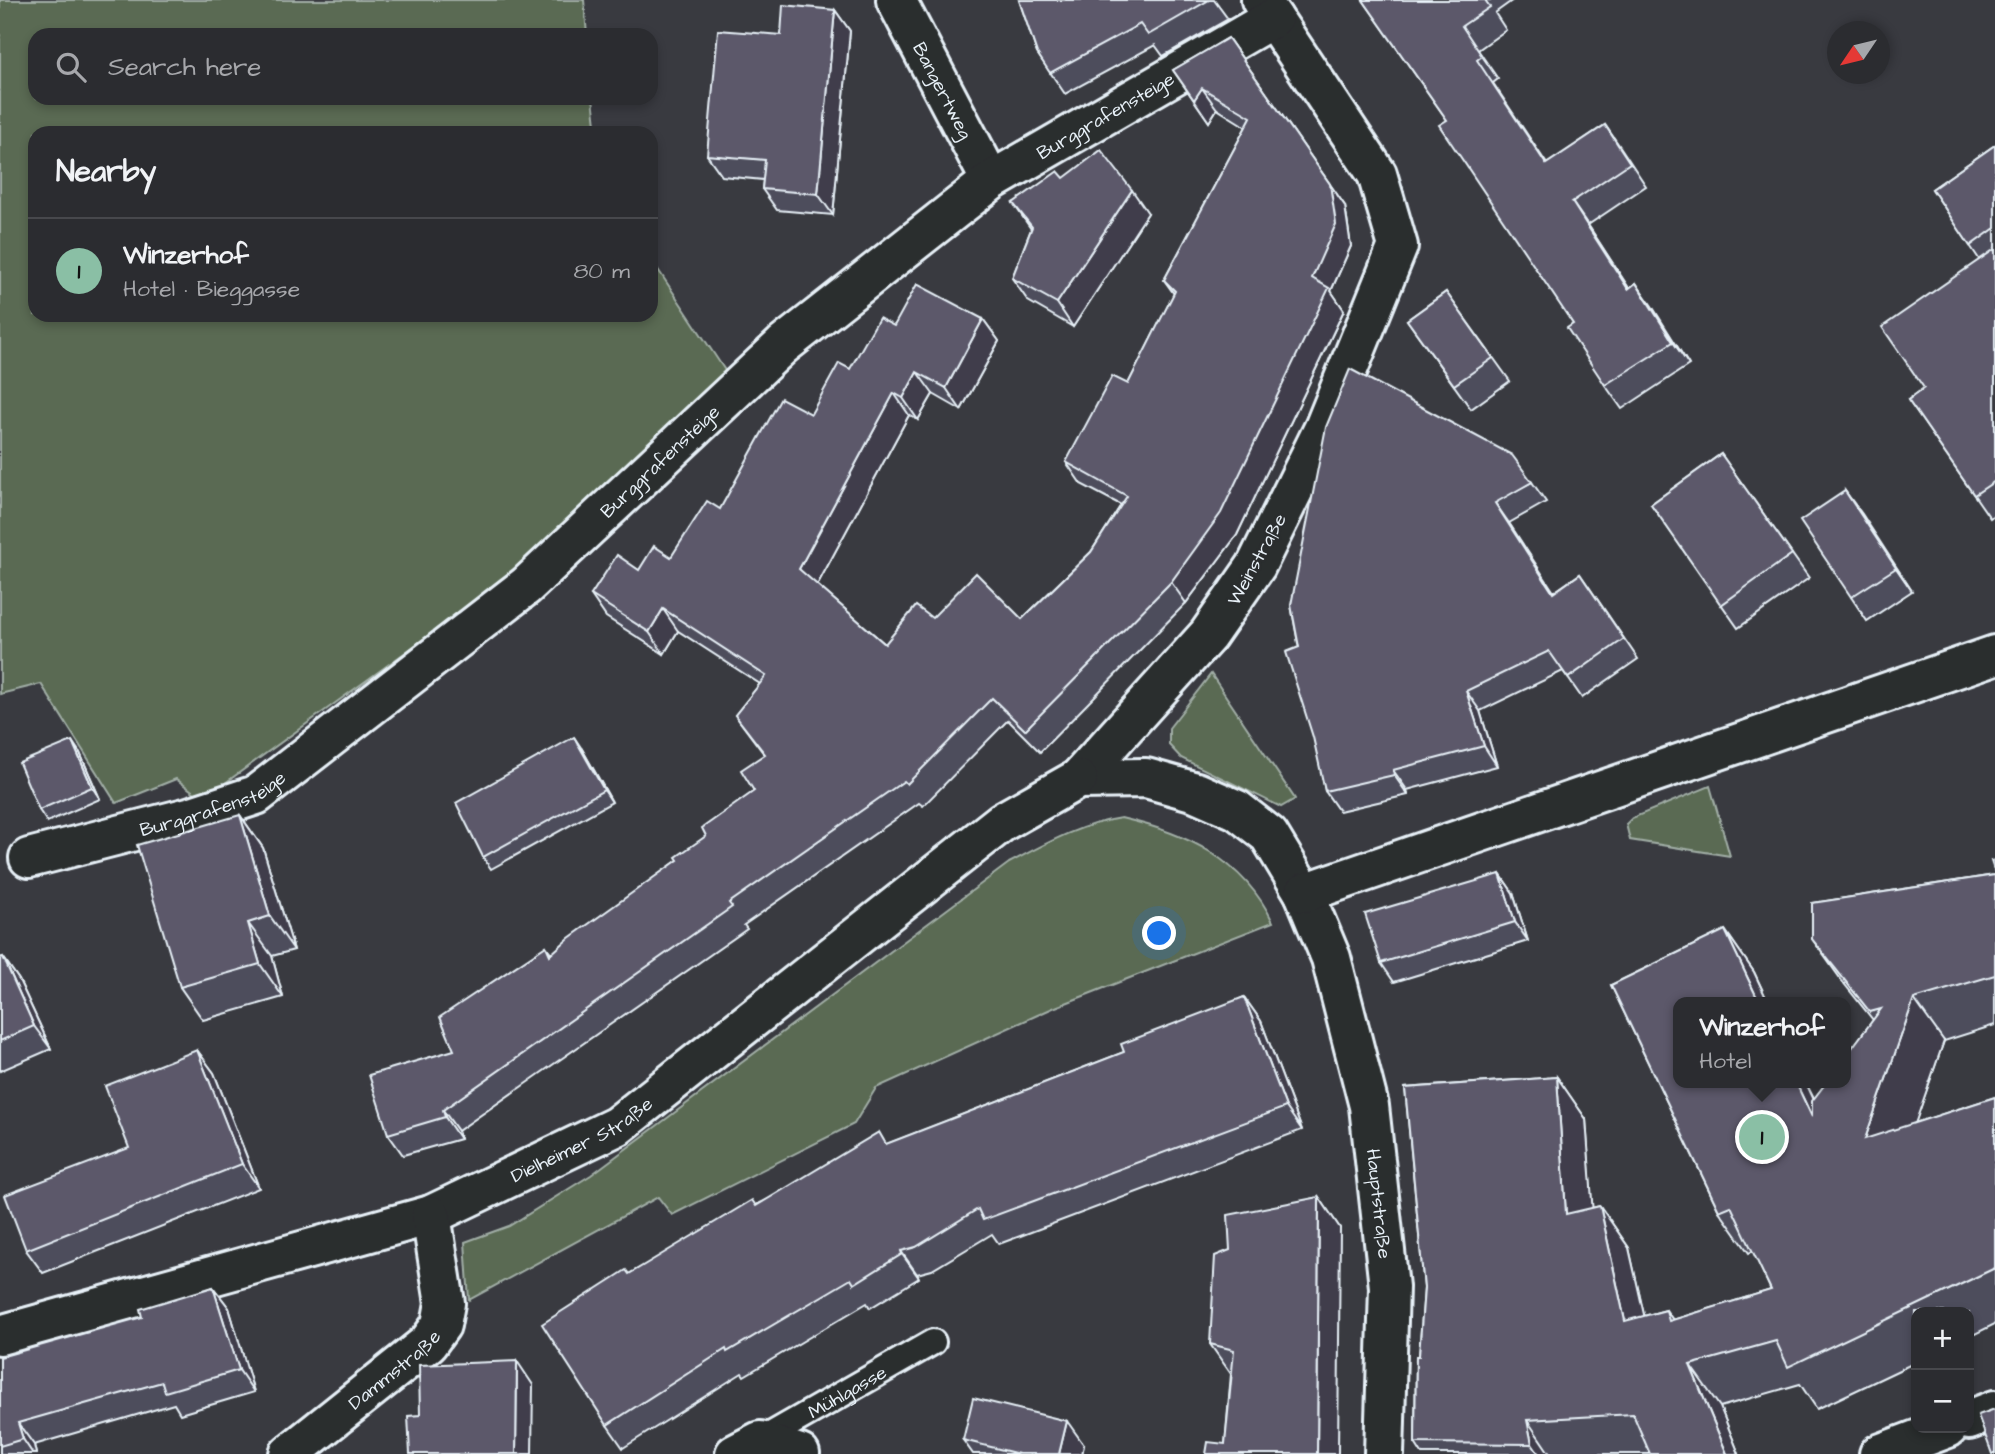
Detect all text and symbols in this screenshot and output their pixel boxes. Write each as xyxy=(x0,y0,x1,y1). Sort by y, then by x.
north arrow xyxy=(1827,21,1890,84)
search box xyxy=(28,28,658,105)
street label: Bangertweg xyxy=(905,38,979,145)
icon: search xyxy=(52,48,90,86)
text: Search here xyxy=(108,49,261,85)
street label: Burggrafensteige xyxy=(1032,66,1180,167)
text: Nearby xyxy=(56,151,156,193)
text: Winzerhof xyxy=(123,237,249,273)
text: 1 xyxy=(78,255,80,287)
text: 80 m xyxy=(573,255,630,287)
text: Hotel · Bieggasse xyxy=(123,273,300,305)
street label: Burggrafensteige xyxy=(595,399,726,525)
street label: Weinstraße xyxy=(1221,509,1294,611)
street label: Burggrafensteige xyxy=(137,765,292,844)
your location xyxy=(1142,916,1176,950)
popup xyxy=(1673,997,1851,1088)
text: Winzerhof xyxy=(1699,1009,1825,1045)
text: Hotel xyxy=(1699,1045,1751,1077)
street label: Dielheimer Straße xyxy=(507,1091,659,1190)
pin: 1 xyxy=(1739,1111,1785,1163)
street label: Hauptstraße xyxy=(1359,1148,1398,1260)
map controls xyxy=(1911,1307,1974,1433)
button: + xyxy=(1911,1307,1974,1370)
street label: Dammstraße xyxy=(343,1325,448,1417)
street label: Mühlgasse xyxy=(803,1359,892,1426)
button: − xyxy=(1911,1370,1974,1433)

